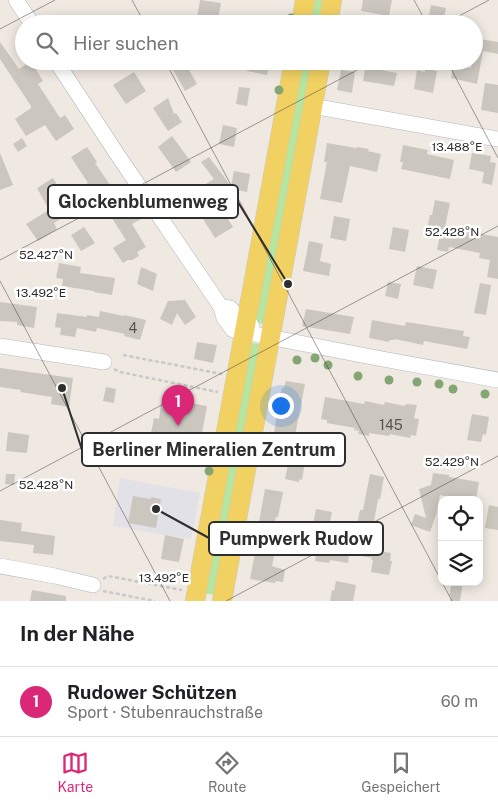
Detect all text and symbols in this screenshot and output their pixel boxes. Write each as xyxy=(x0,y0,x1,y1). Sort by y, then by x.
search box xyxy=(15,15,483,70)
icon: search xyxy=(33,29,61,57)
text: Hier suchen xyxy=(73,32,179,54)
text: 13.488°E xyxy=(431,140,483,154)
callout: Glockenblumenweg xyxy=(48,185,238,218)
text: Glockenblumenweg xyxy=(58,191,228,212)
text: 52.428°N xyxy=(425,225,479,239)
text: 52.427°N xyxy=(19,248,73,262)
text: 13.492°E xyxy=(16,286,66,300)
house number: 4 xyxy=(129,320,138,336)
pin: 1 xyxy=(162,385,194,426)
your location xyxy=(268,393,294,419)
house number: 145 xyxy=(379,417,403,433)
callout: Berliner Mineralien Zentrum xyxy=(82,433,345,466)
text: Berliner Mineralien Zentrum xyxy=(92,439,336,460)
text: 52.429°N xyxy=(425,455,479,469)
text: 52.428°N xyxy=(19,478,73,492)
map controls xyxy=(438,496,483,586)
button: locate xyxy=(438,496,483,541)
callout: Pumpwerk Rudow xyxy=(209,522,383,555)
text: Pumpwerk Rudow xyxy=(219,528,373,549)
button: layers xyxy=(438,541,483,586)
text: 13.492°E xyxy=(139,571,189,585)
text: In der Nähe xyxy=(20,621,135,646)
text: Rudower Schützen xyxy=(67,681,237,703)
text: 1 xyxy=(33,692,39,711)
text: 60 m xyxy=(441,692,478,711)
text: Sport · Stubenrauchstraße xyxy=(67,703,263,722)
tab: Karte xyxy=(57,749,93,795)
tab: Route xyxy=(208,749,246,795)
tab: Gespeichert xyxy=(361,749,441,795)

